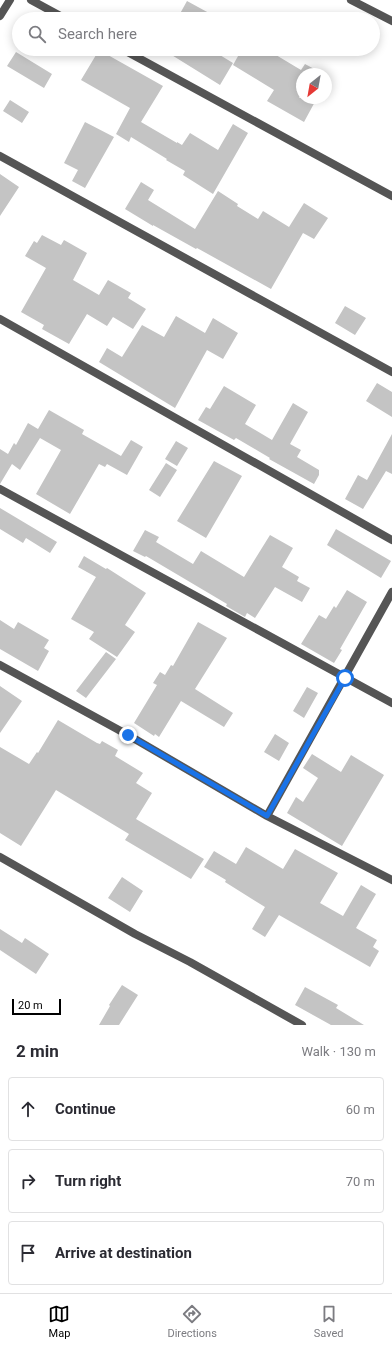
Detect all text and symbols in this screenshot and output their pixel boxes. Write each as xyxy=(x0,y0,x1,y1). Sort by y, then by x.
search box xyxy=(12,12,380,56)
icon: search xyxy=(26,23,48,45)
text: Search here xyxy=(58,25,137,43)
north arrow xyxy=(296,68,332,104)
route start xyxy=(336,669,354,687)
route end xyxy=(119,726,137,744)
scale bar xyxy=(12,997,61,1016)
text: 20 m xyxy=(18,999,43,1012)
text: 2 min xyxy=(16,1041,59,1061)
text: Walk · 130 m xyxy=(301,1044,376,1059)
icon: ahead xyxy=(17,1098,39,1120)
text: Continue xyxy=(55,1100,116,1118)
text: 60 m xyxy=(346,1102,375,1117)
icon: right xyxy=(17,1170,39,1192)
text: Turn right xyxy=(55,1172,121,1190)
text: 70 m xyxy=(346,1174,375,1189)
icon: arrive xyxy=(17,1242,39,1264)
text: Arrive at destination xyxy=(55,1244,192,1262)
tab: Map xyxy=(48,1303,70,1340)
tab: Directions xyxy=(167,1303,217,1340)
tab: Saved xyxy=(314,1303,344,1340)

